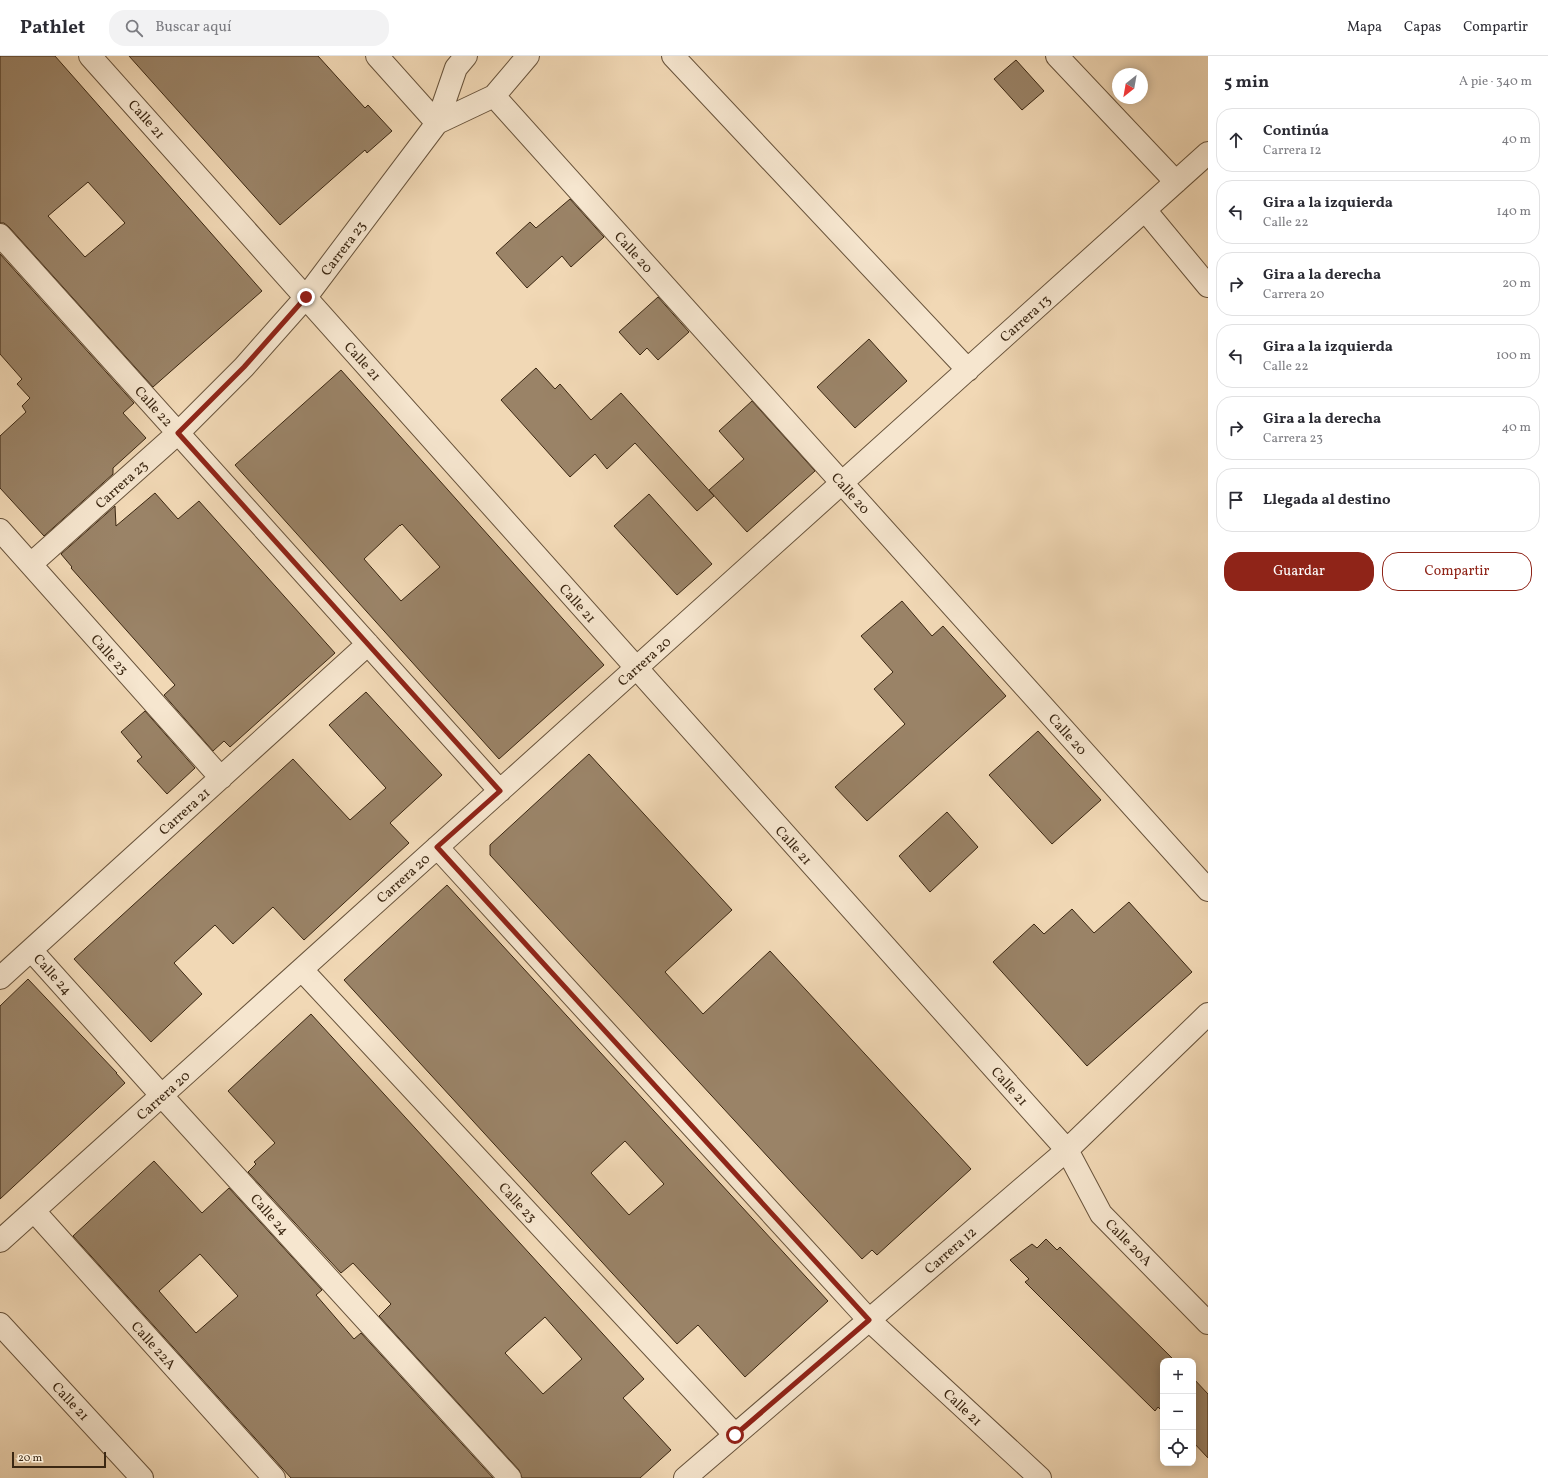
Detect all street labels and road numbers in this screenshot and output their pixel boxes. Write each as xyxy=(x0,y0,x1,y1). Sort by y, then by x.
street label: Calle 21 xyxy=(123,96,169,144)
street label: Carrera 23 xyxy=(317,217,371,280)
street label: Calle 20 xyxy=(609,228,657,278)
street label: Carrera 13 xyxy=(996,291,1056,347)
street label: Calle 21 xyxy=(339,338,385,386)
street label: Calle 22 xyxy=(129,382,176,432)
street label: Carrera 23 xyxy=(92,457,152,514)
street label: Calle 20 xyxy=(826,469,874,519)
street label: Calle 21 xyxy=(554,580,600,628)
street label: Calle 23 xyxy=(86,631,132,679)
street label: Carrera 20 xyxy=(614,633,676,691)
street label: Calle 20 xyxy=(1043,710,1091,760)
street label: Carrera 21 xyxy=(155,784,215,840)
street label: Calle 21 xyxy=(770,822,816,870)
street label: Carrera 20 xyxy=(373,850,435,908)
street label: Calle 24 xyxy=(28,950,75,1000)
street label: Calle 21 xyxy=(986,1063,1032,1111)
street label: Carrera 20 xyxy=(133,1067,195,1125)
street label: Calle 23 xyxy=(494,1179,540,1227)
street label: Calle 24 xyxy=(245,1190,292,1240)
street label: Calle 20A xyxy=(1100,1215,1156,1271)
street label: Carrera 12 xyxy=(921,1223,981,1279)
street label: Calle 22A xyxy=(126,1318,180,1374)
street label: Calle 21 xyxy=(47,1378,93,1426)
street label: Calle 21 xyxy=(938,1385,986,1431)

